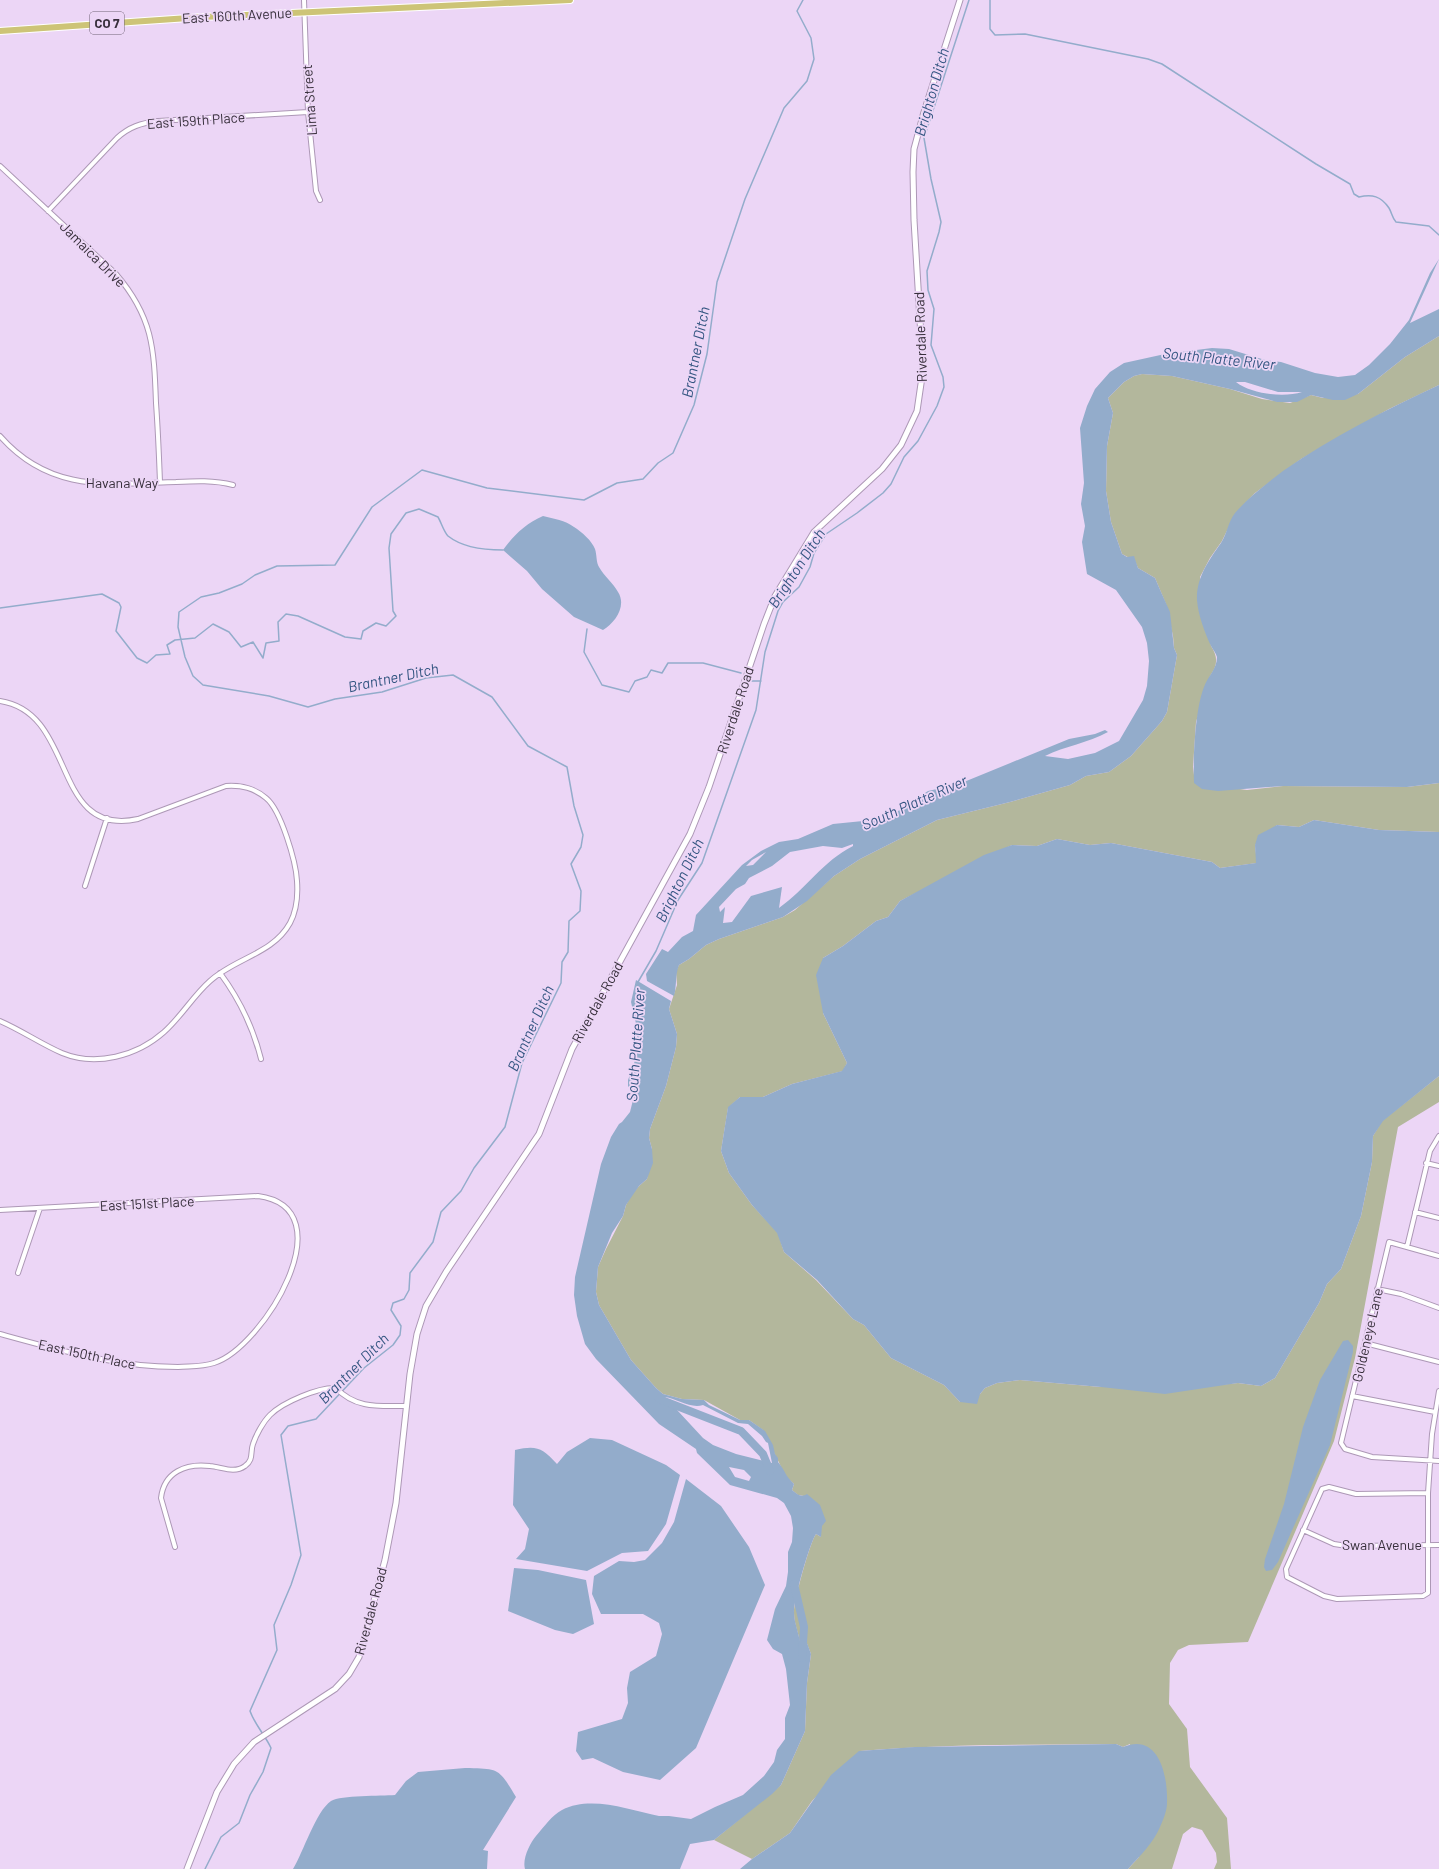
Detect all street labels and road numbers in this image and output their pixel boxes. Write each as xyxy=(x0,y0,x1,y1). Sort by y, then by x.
street label: East 160th Avenue xyxy=(182,4,292,26)
road number: CO 7 xyxy=(90,12,124,34)
street label: Lima Street xyxy=(298,64,320,136)
street label: East 159th Place xyxy=(146,108,246,132)
street label: Jamaica Drive xyxy=(57,218,129,290)
street label: Riverdale Road xyxy=(910,292,930,382)
street label: Havana Way xyxy=(86,474,159,491)
street label: Riverdale Road xyxy=(713,664,757,756)
street label: Riverdale Road xyxy=(568,958,626,1046)
street label: East 151st Place xyxy=(99,1192,195,1214)
street label: Goldeneye Lane xyxy=(1348,1286,1386,1384)
street label: East 150th Place xyxy=(37,1335,137,1373)
street label: Swan Avenue xyxy=(1342,1536,1422,1553)
street label: Riverdale Road xyxy=(350,1565,390,1657)

